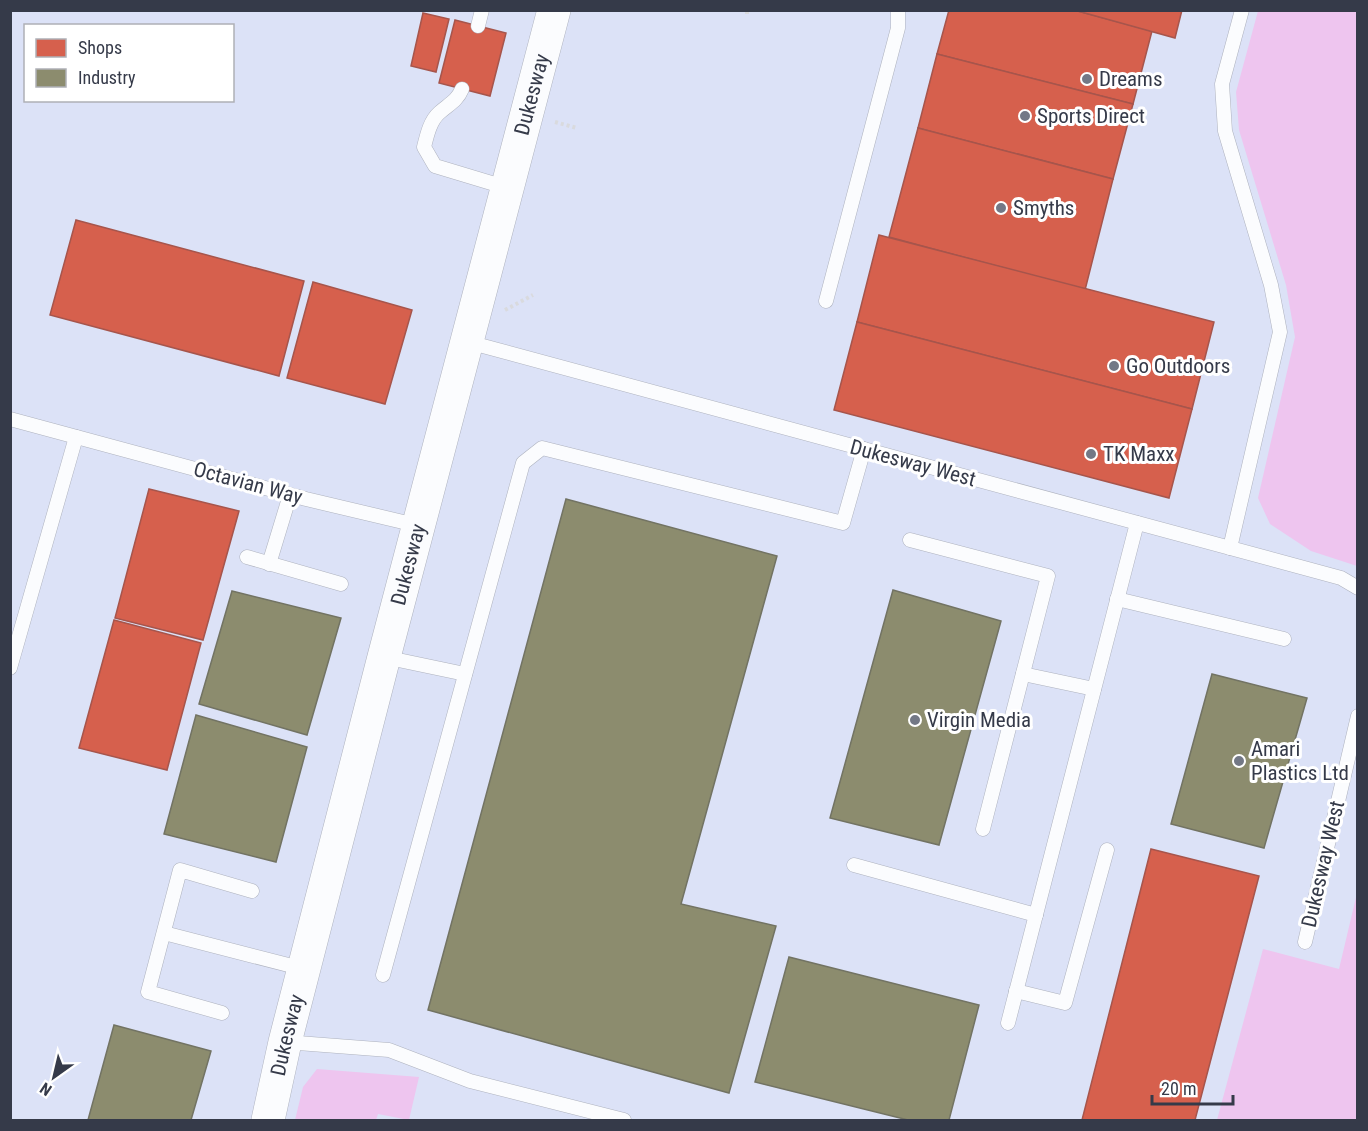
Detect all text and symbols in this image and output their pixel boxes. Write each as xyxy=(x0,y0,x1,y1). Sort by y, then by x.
legend xyxy=(24,24,234,102)
text: Shops xyxy=(78,37,122,58)
street label: Dukesway xyxy=(510,51,554,138)
text: Industry xyxy=(78,67,136,88)
place label: Dreams xyxy=(1099,67,1162,91)
marker: Dreams xyxy=(1080,72,1094,86)
place label: Sports Direct xyxy=(1037,104,1145,128)
marker: Sports Direct xyxy=(1018,109,1032,123)
place label: Smyths xyxy=(1013,196,1074,220)
marker: Smyths xyxy=(994,201,1008,215)
place label: Go Outdoors xyxy=(1126,354,1230,378)
marker: Go Outdoors xyxy=(1107,359,1121,373)
street label: Dukesway West xyxy=(847,435,979,491)
place label: TK Maxx xyxy=(1103,442,1175,466)
marker: TK Maxx xyxy=(1084,447,1098,461)
street label: Octavian Way xyxy=(191,457,305,509)
street label: Dukesway xyxy=(386,521,431,608)
place label: Virgin Media xyxy=(927,708,1031,732)
marker: Virgin Media xyxy=(908,713,922,727)
place label: Amari Plastics Ltd xyxy=(1251,737,1349,785)
marker: Amari Plastics Ltd xyxy=(1232,754,1246,768)
street label: Dukesway West xyxy=(1297,798,1349,930)
street label: Dukesway xyxy=(266,992,309,1078)
north arrow xyxy=(24,1047,84,1107)
scale bar xyxy=(1152,1068,1233,1106)
text: N xyxy=(37,1078,55,1100)
text: 20 m xyxy=(1161,1078,1196,1099)

